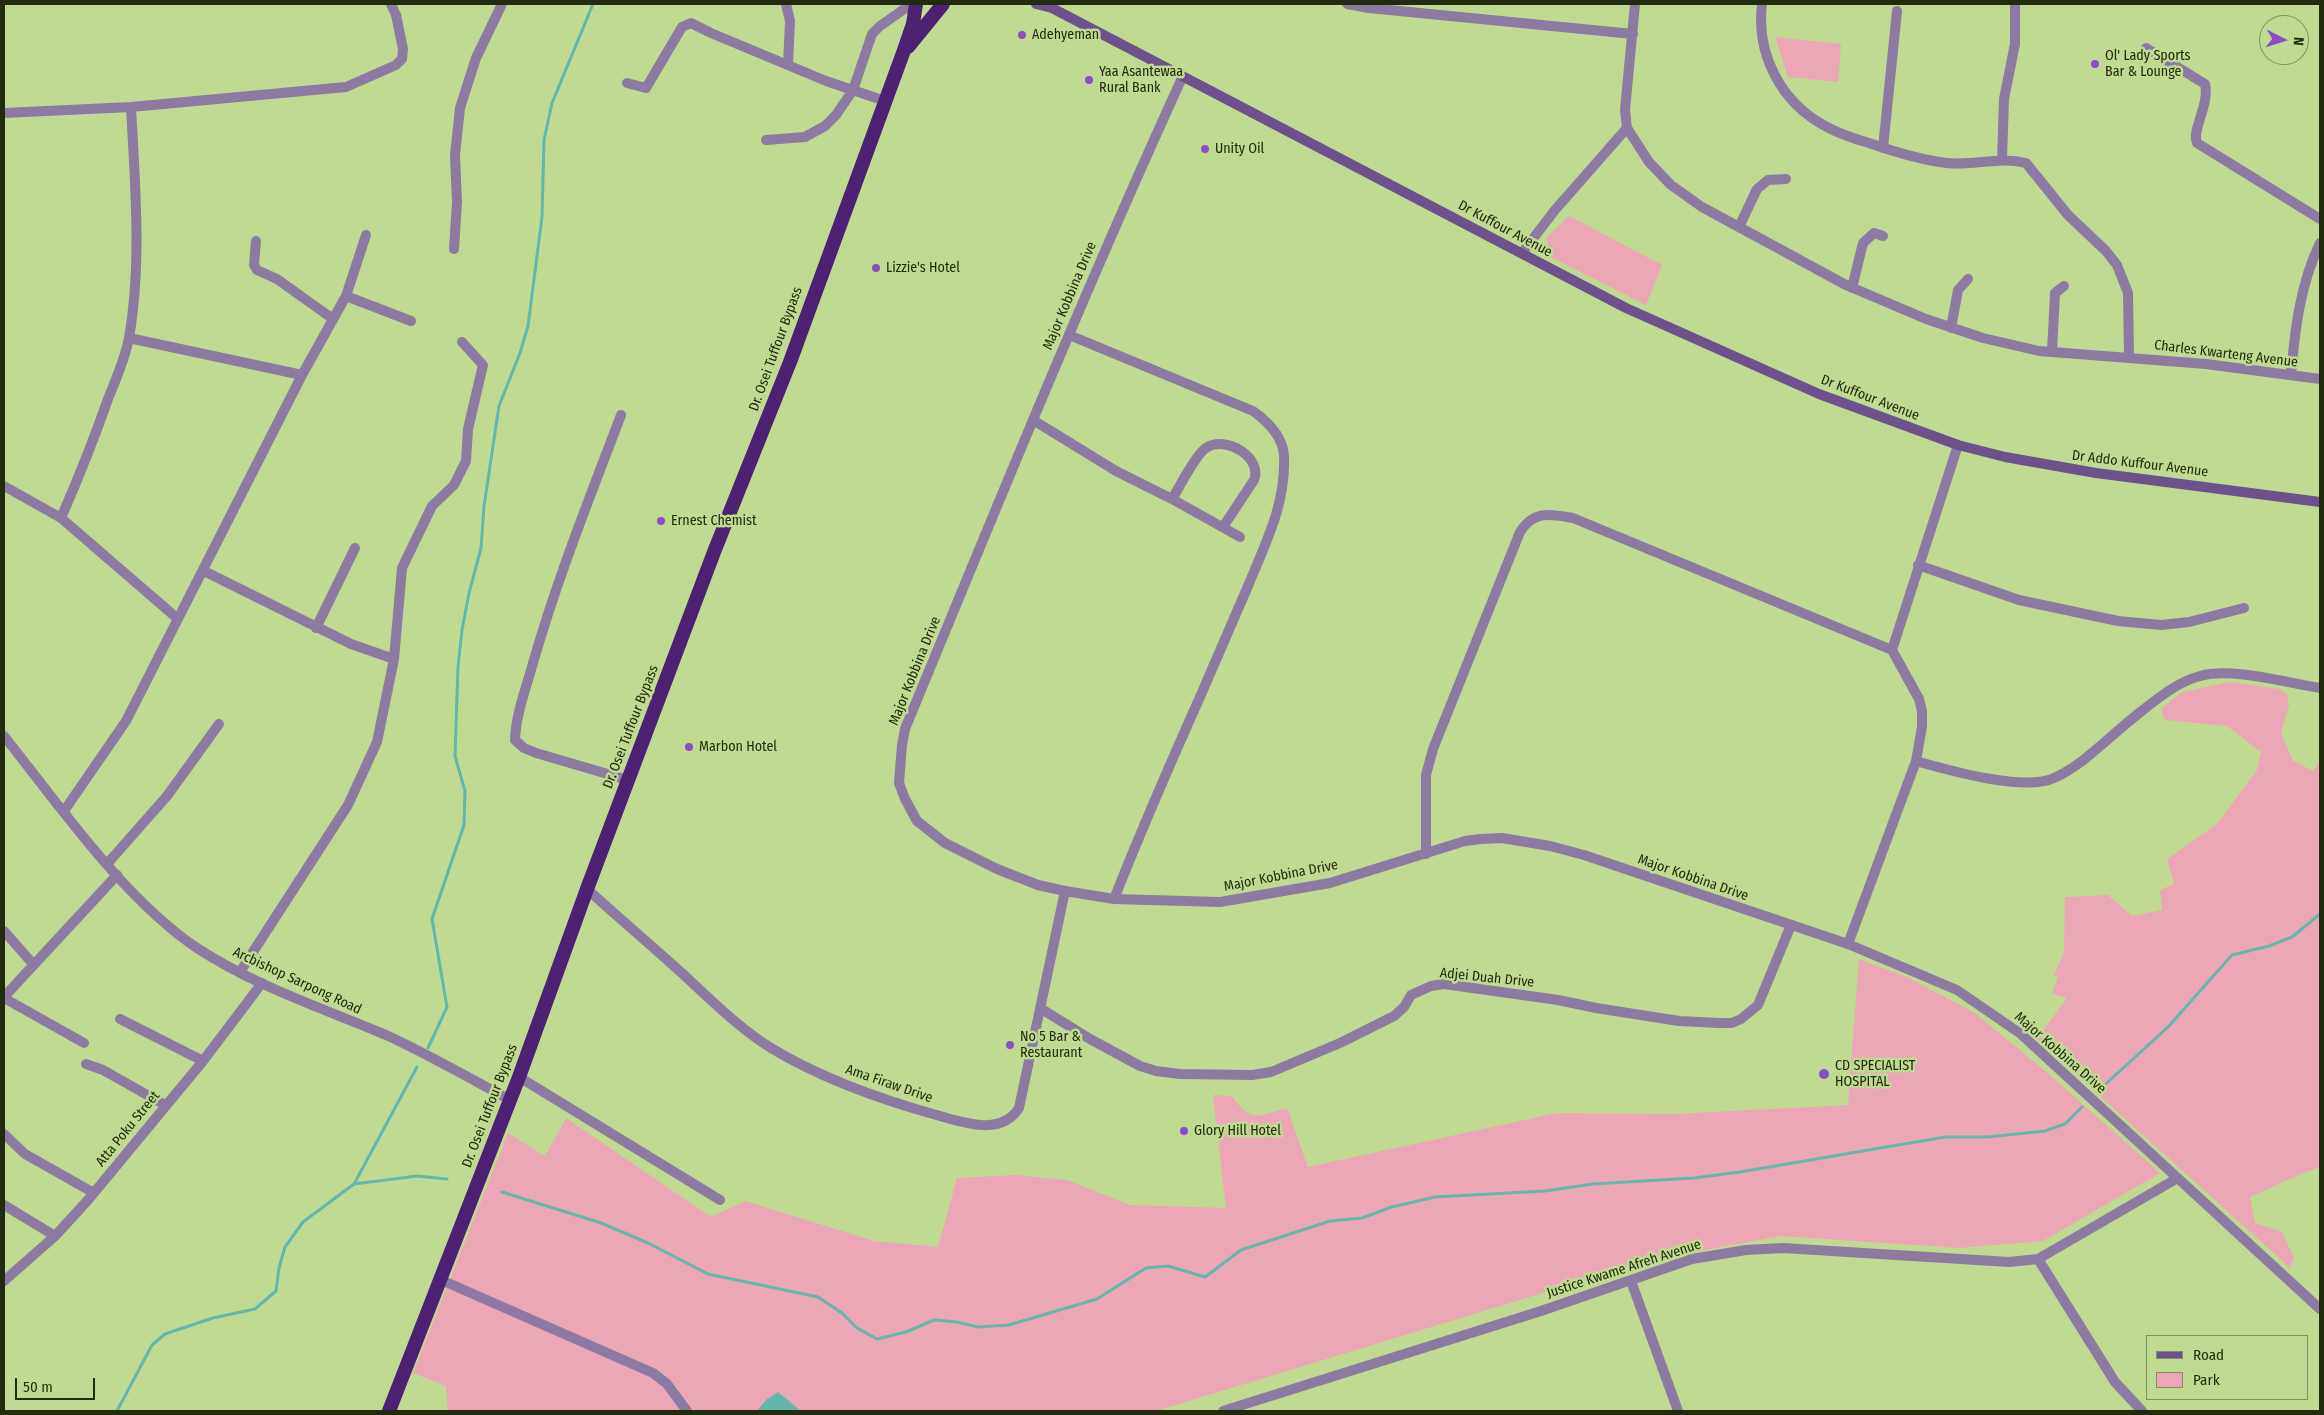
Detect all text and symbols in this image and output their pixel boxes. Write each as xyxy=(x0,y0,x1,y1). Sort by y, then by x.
north arrow xyxy=(2259,15,2309,65)
place label: Adehyeman xyxy=(1032,27,1099,43)
marker: Adehyeman xyxy=(1016,29,1028,41)
text: N xyxy=(2290,36,2307,46)
place label: Ol' Lady Sports Bar & Lounge xyxy=(2105,48,2191,80)
marker: Ol' Lady Sports Bar & Lounge xyxy=(2089,58,2101,70)
place label: Yaa Asantewaa Rural Bank xyxy=(1099,64,1183,96)
marker: Yaa Asantewaa Rural Bank xyxy=(1083,74,1095,86)
place label: Unity Oil xyxy=(1215,141,1264,157)
marker: Unity Oil xyxy=(1199,143,1211,155)
street label: Dr Kuffour Avenue xyxy=(1455,197,1555,261)
street label: Major Kobbina Drive xyxy=(1040,239,1100,353)
place label: Lizzie's Hotel xyxy=(886,260,960,276)
marker: Lizzie's Hotel xyxy=(870,262,882,274)
street label: Dr. Osei Tuffour Bypass xyxy=(746,285,806,413)
street label: Charles Kwarteng Avenue xyxy=(2153,337,2299,371)
street label: Dr Kuffour Avenue xyxy=(1818,371,1922,425)
street label: Dr Addo Kuffour Avenue xyxy=(2071,447,2209,481)
place label: Ernest Chemist xyxy=(671,513,757,529)
marker: Ernest Chemist xyxy=(655,515,667,527)
street label: Major Kobbina Drive xyxy=(886,614,944,728)
street label: Dr. Osei Tuffour Bypass xyxy=(600,663,662,791)
place label: Marbon Hotel xyxy=(699,739,777,755)
marker: Marbon Hotel xyxy=(683,741,695,753)
street label: Major Kobbina Drive xyxy=(1635,851,1751,905)
street label: Major Kobbina Drive xyxy=(1223,857,1339,895)
street label: Arcbishop Sarpong Road xyxy=(230,944,364,1018)
street label: Adjei Duah Drive xyxy=(1439,965,1535,991)
street label: Major Kobbina Drive xyxy=(2011,1009,2109,1097)
place label: No 5 Bar & Restaurant xyxy=(1020,1029,1082,1062)
marker: No 5 Bar & Restaurant xyxy=(1004,1039,1016,1051)
street label: Dr. Osei Tuffour Bypass xyxy=(459,1042,521,1170)
place label: CD SPECIALIST HOSPITAL xyxy=(1835,1058,1915,1090)
street label: Ama Firaw Drive xyxy=(843,1061,935,1107)
marker: CD SPECIALIST HOSPITAL xyxy=(1817,1067,1831,1081)
street label: Atta Poku Street xyxy=(92,1088,164,1170)
place label: Glory Hill Hotel xyxy=(1194,1123,1281,1139)
marker: Glory Hill Hotel xyxy=(1178,1125,1190,1137)
street label: Justice Kwame Afreh Avenue xyxy=(1545,1236,1703,1302)
legend xyxy=(2146,1335,2309,1400)
text: Road xyxy=(2193,1346,2224,1364)
scale bar xyxy=(18,1368,98,1400)
text: Park xyxy=(2193,1371,2220,1389)
text: 50 m xyxy=(23,1378,53,1396)

